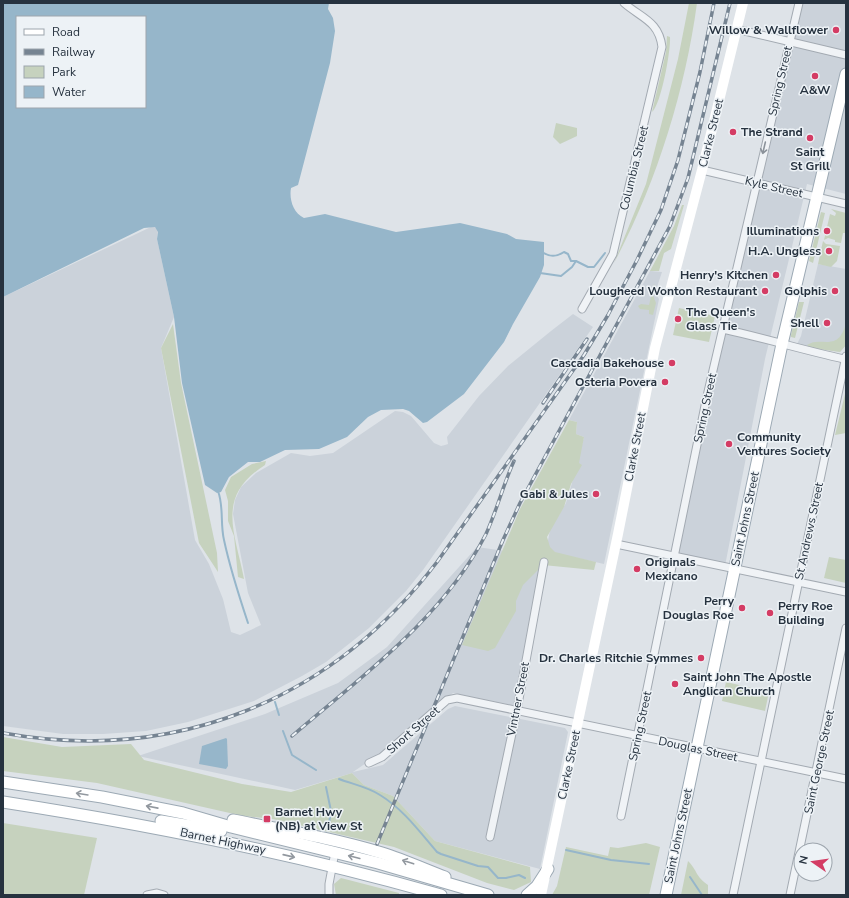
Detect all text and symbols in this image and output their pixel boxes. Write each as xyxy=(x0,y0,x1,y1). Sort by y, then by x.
legend xyxy=(16,16,146,108)
place label: Willow & Wallflower xyxy=(709,22,828,38)
text: Road xyxy=(52,24,80,40)
marker: Willow & Wallflower xyxy=(831,25,841,35)
text: Railway xyxy=(52,44,96,60)
street label: Spring Street xyxy=(764,44,796,117)
text: Park xyxy=(52,64,77,80)
marker: A&W xyxy=(810,71,820,81)
place label: A&W xyxy=(800,82,831,98)
text: Water xyxy=(52,84,86,100)
street label: Clarke Street xyxy=(695,96,727,169)
street label: Columbia Street xyxy=(616,123,652,212)
place label: The Strand xyxy=(741,124,803,140)
marker: The Strand xyxy=(728,127,738,137)
marker: Saint St Grill xyxy=(805,133,815,143)
one-way arrow xyxy=(760,141,768,154)
place label: Saint St Grill xyxy=(790,144,830,174)
street label: Kyle Street xyxy=(743,173,805,202)
place label: Illuminations xyxy=(746,223,819,239)
marker: Illuminations xyxy=(822,226,832,236)
place label: H.A. Ungless xyxy=(748,243,821,259)
marker: H.A. Ungless xyxy=(824,246,834,256)
place label: Henry's Kitchen xyxy=(680,267,768,283)
marker: Henry's Kitchen xyxy=(771,270,781,280)
place label: Lougheed Wonton Restaurant xyxy=(589,283,757,299)
place label: Golphis xyxy=(784,283,827,299)
marker: Lougheed Wonton Restaurant xyxy=(760,286,770,296)
marker: Golphis xyxy=(830,286,840,296)
place label: The Queen's Glass Tie xyxy=(686,304,756,334)
marker: The Queen's Glass Tie xyxy=(673,314,683,324)
place label: Shell xyxy=(790,315,819,331)
marker: Shell xyxy=(822,318,832,328)
place label: Cascadia Bakehouse xyxy=(551,355,664,371)
marker: Cascadia Bakehouse xyxy=(667,358,677,368)
street label: Spring Street xyxy=(690,371,720,444)
place label: Osteria Povera xyxy=(575,374,657,390)
marker: Osteria Povera xyxy=(660,377,670,387)
street label: Clarke Street xyxy=(620,410,650,483)
place label: Community Ventures Society xyxy=(736,429,831,459)
marker: Community Ventures Society xyxy=(724,439,734,449)
street label: Saint Johns Street xyxy=(727,469,763,568)
street label: St Andrews Street xyxy=(791,480,827,581)
place label: Gabi & Jules xyxy=(520,486,588,502)
marker: Gabi & Jules xyxy=(591,489,601,499)
place label: Originals Mexicano xyxy=(645,554,698,584)
marker: Originals Mexicano xyxy=(632,564,642,574)
place label: Perry Douglas Roe xyxy=(663,593,735,623)
place label: Perry Roe Building xyxy=(778,598,833,628)
marker: Perry Douglas Roe xyxy=(737,603,747,613)
marker: Perry Roe Building xyxy=(765,608,775,618)
place label: Dr. Charles Ritchie Symmes xyxy=(539,650,693,666)
marker: Dr. Charles Ritchie Symmes xyxy=(696,653,706,663)
street label: Vintner Street xyxy=(503,660,533,739)
place label: Saint John The Apostle Anglican Church xyxy=(683,669,812,699)
marker: Saint John The Apostle Anglican Church xyxy=(670,679,680,689)
street label: Spring Street xyxy=(625,689,655,762)
street label: Short Street xyxy=(383,702,444,758)
street label: Saint George Street xyxy=(800,708,838,815)
street label: Clarke Street xyxy=(554,728,584,801)
street label: Douglas Street xyxy=(657,733,740,765)
street label: Saint Johns Street xyxy=(660,786,696,885)
one-way arrow xyxy=(76,790,89,798)
one-way arrow xyxy=(146,802,159,810)
place label: Barnet Hwy (NB) at View St xyxy=(275,804,362,834)
marker: Barnet Hwy (NB) at View St xyxy=(262,814,272,824)
street label: Barnet Highway xyxy=(179,824,268,858)
north arrow xyxy=(793,842,833,882)
one-way arrow xyxy=(282,852,295,860)
one-way arrow xyxy=(348,853,361,860)
text: N xyxy=(796,854,812,866)
one-way arrow xyxy=(402,857,414,865)

